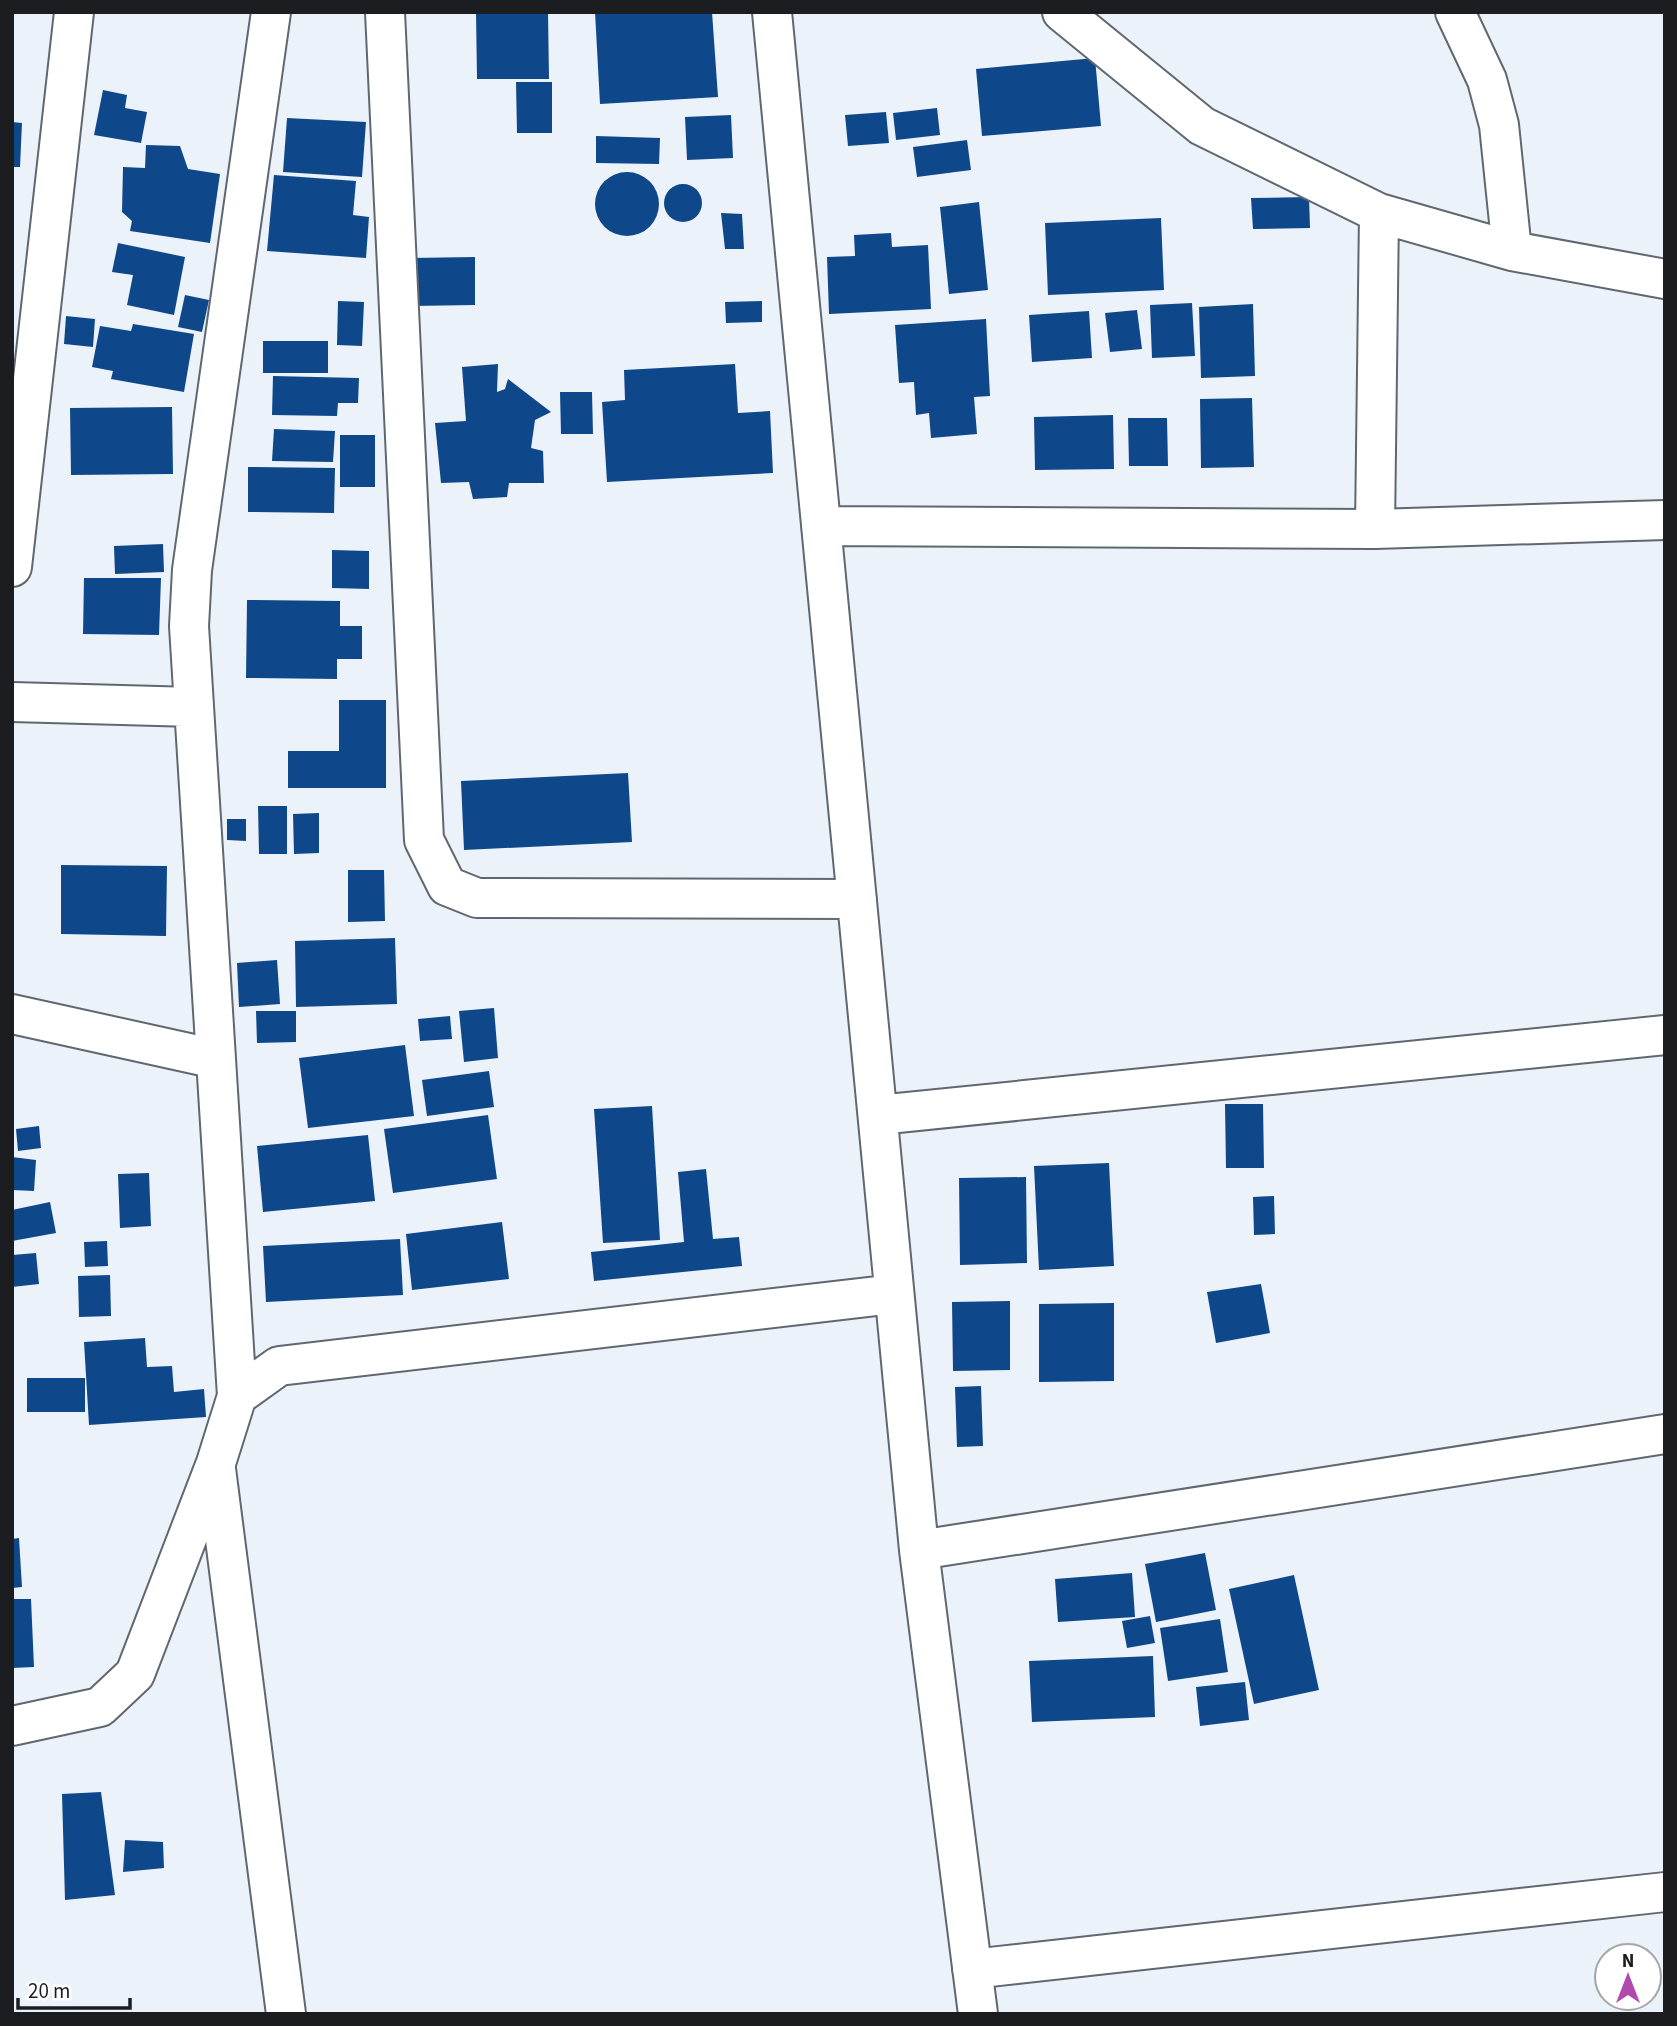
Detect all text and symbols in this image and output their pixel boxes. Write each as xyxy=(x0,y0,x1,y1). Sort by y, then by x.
north arrow xyxy=(1593,1942,1663,2012)
text: N xyxy=(1622,1948,1634,1975)
scale bar xyxy=(18,1966,130,2010)
text: 20 m xyxy=(28,1976,70,2006)

